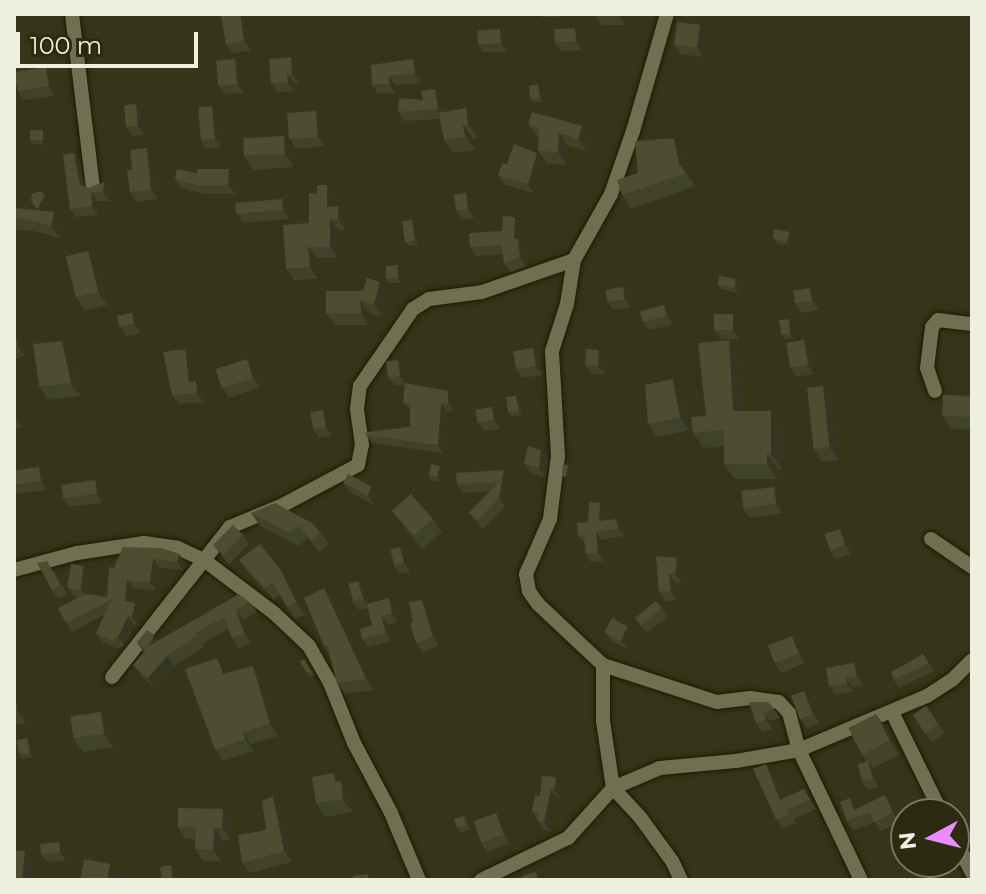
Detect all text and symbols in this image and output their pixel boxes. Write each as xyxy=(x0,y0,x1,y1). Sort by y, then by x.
scale bar xyxy=(20,16,202,66)
text: 100 m xyxy=(30,31,102,60)
north arrow xyxy=(890,798,970,878)
text: N xyxy=(893,830,922,851)

